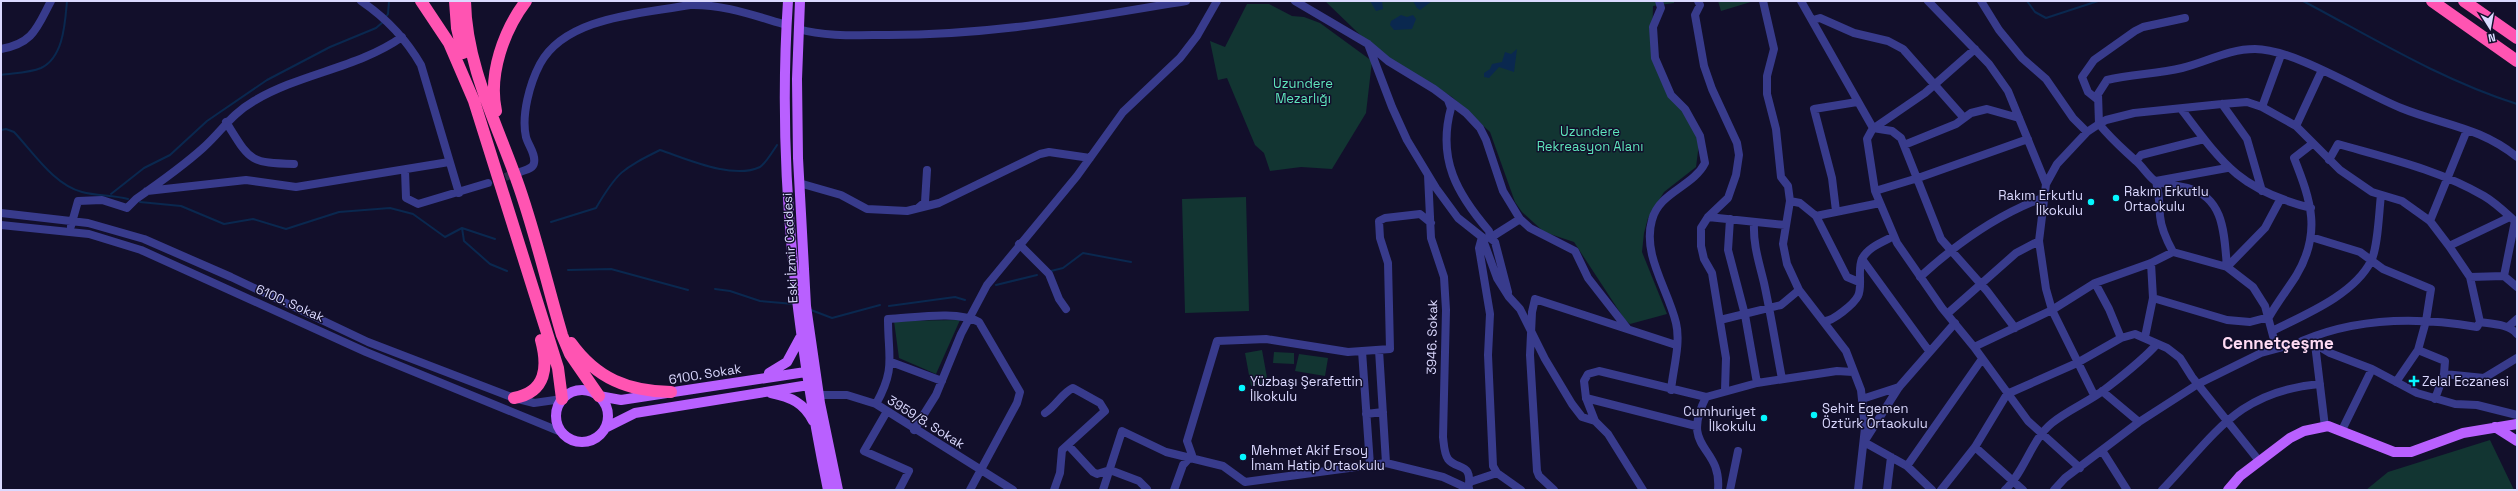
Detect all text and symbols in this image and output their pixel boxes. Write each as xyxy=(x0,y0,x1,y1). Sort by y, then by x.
north arrow xyxy=(2470,8,2510,48)
text: N xyxy=(2487,30,2497,45)
park label: Uzundere Mezarlığı xyxy=(1273,75,1333,107)
park label: Uzundere Rekreasyon Alanı xyxy=(1537,123,1643,155)
place label: Rakım Erkutlu Ortaokulu xyxy=(2124,183,2209,215)
place label: Rakım Erkutlu İlkokulu xyxy=(1998,187,2083,219)
street label: Eski İzmir Caddesi xyxy=(779,192,801,304)
marker: Rakım Erkutlu Ortaokulu xyxy=(2111,193,2121,203)
marker: Rakım Erkutlu İlkokulu xyxy=(2086,197,2096,207)
street label: 6100. Sokak xyxy=(253,280,327,326)
street label: 3946. Sokak xyxy=(1423,299,1441,375)
district label: Cennetçeşme xyxy=(2222,332,2334,354)
street label: 6100. Sokak xyxy=(667,360,743,388)
place label: Yüzbaşı Şerafettin İlkokulu xyxy=(1250,373,1363,405)
place label: Zelal Eczanesi xyxy=(2422,373,2509,390)
marker: Zelal Eczanesi xyxy=(2409,376,2419,386)
marker: Yüzbaşı Şerafettin İlkokulu xyxy=(1237,383,1247,393)
street label: 3959/8. Sokak xyxy=(884,391,968,453)
place label: Şehit Egemen Öztürk Ortaokulu xyxy=(1822,400,1928,432)
place label: Cumhuriyet İlkokulu xyxy=(1683,403,1756,435)
marker: Şehit Egemen Öztürk Ortaokulu xyxy=(1809,410,1819,420)
marker: Cumhuriyet İlkokulu xyxy=(1759,413,1769,423)
place label: Mehmet Akif Ersoy İmam Hatip Ortaokulu xyxy=(1251,442,1385,474)
marker: Mehmet Akif Ersoy İmam Hatip Ortaokulu xyxy=(1238,452,1248,462)

